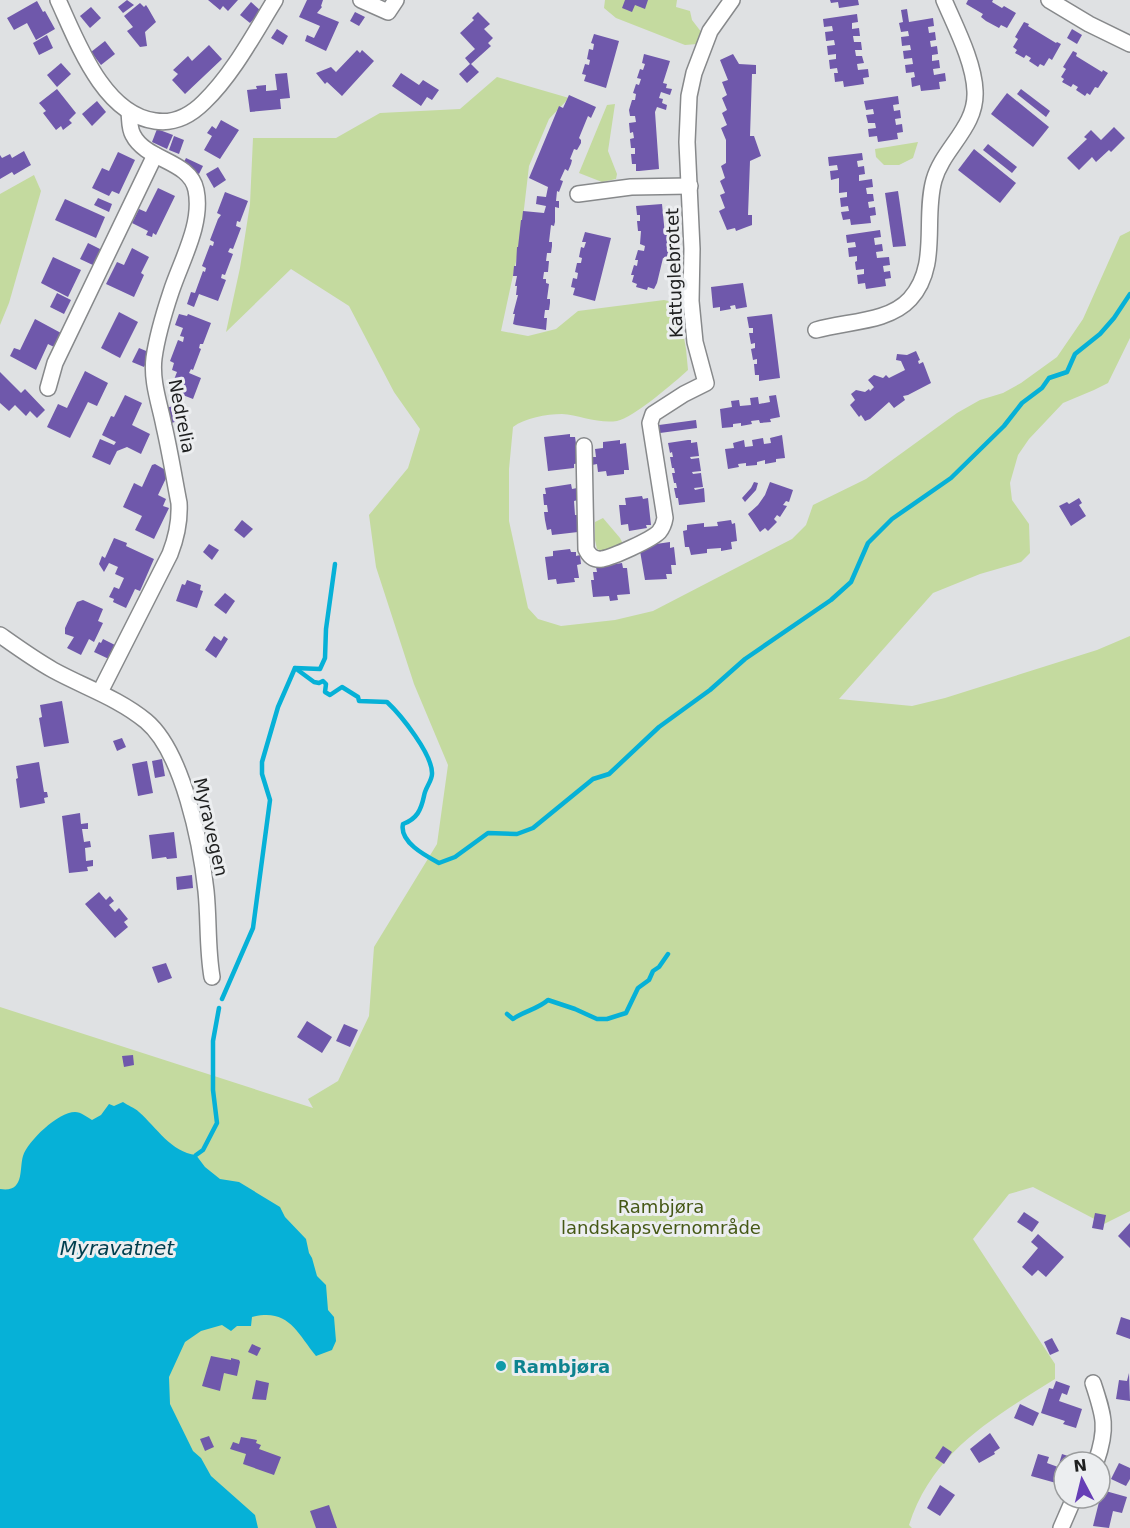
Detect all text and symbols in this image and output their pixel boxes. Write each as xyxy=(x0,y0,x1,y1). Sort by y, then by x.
street label: Kattuglebrotet xyxy=(661,208,687,338)
street label: Nedrelia xyxy=(165,377,199,455)
street label: Myravegen xyxy=(189,776,233,878)
park label: Rambjøra landskapsvernområde xyxy=(561,1196,761,1238)
water label: Myravatnet xyxy=(60,1236,175,1260)
place label: Rambjøra xyxy=(513,1356,610,1377)
marker: Rambjøra xyxy=(494,1359,508,1373)
north arrow xyxy=(1052,1450,1112,1510)
text: N xyxy=(1072,1455,1088,1476)

